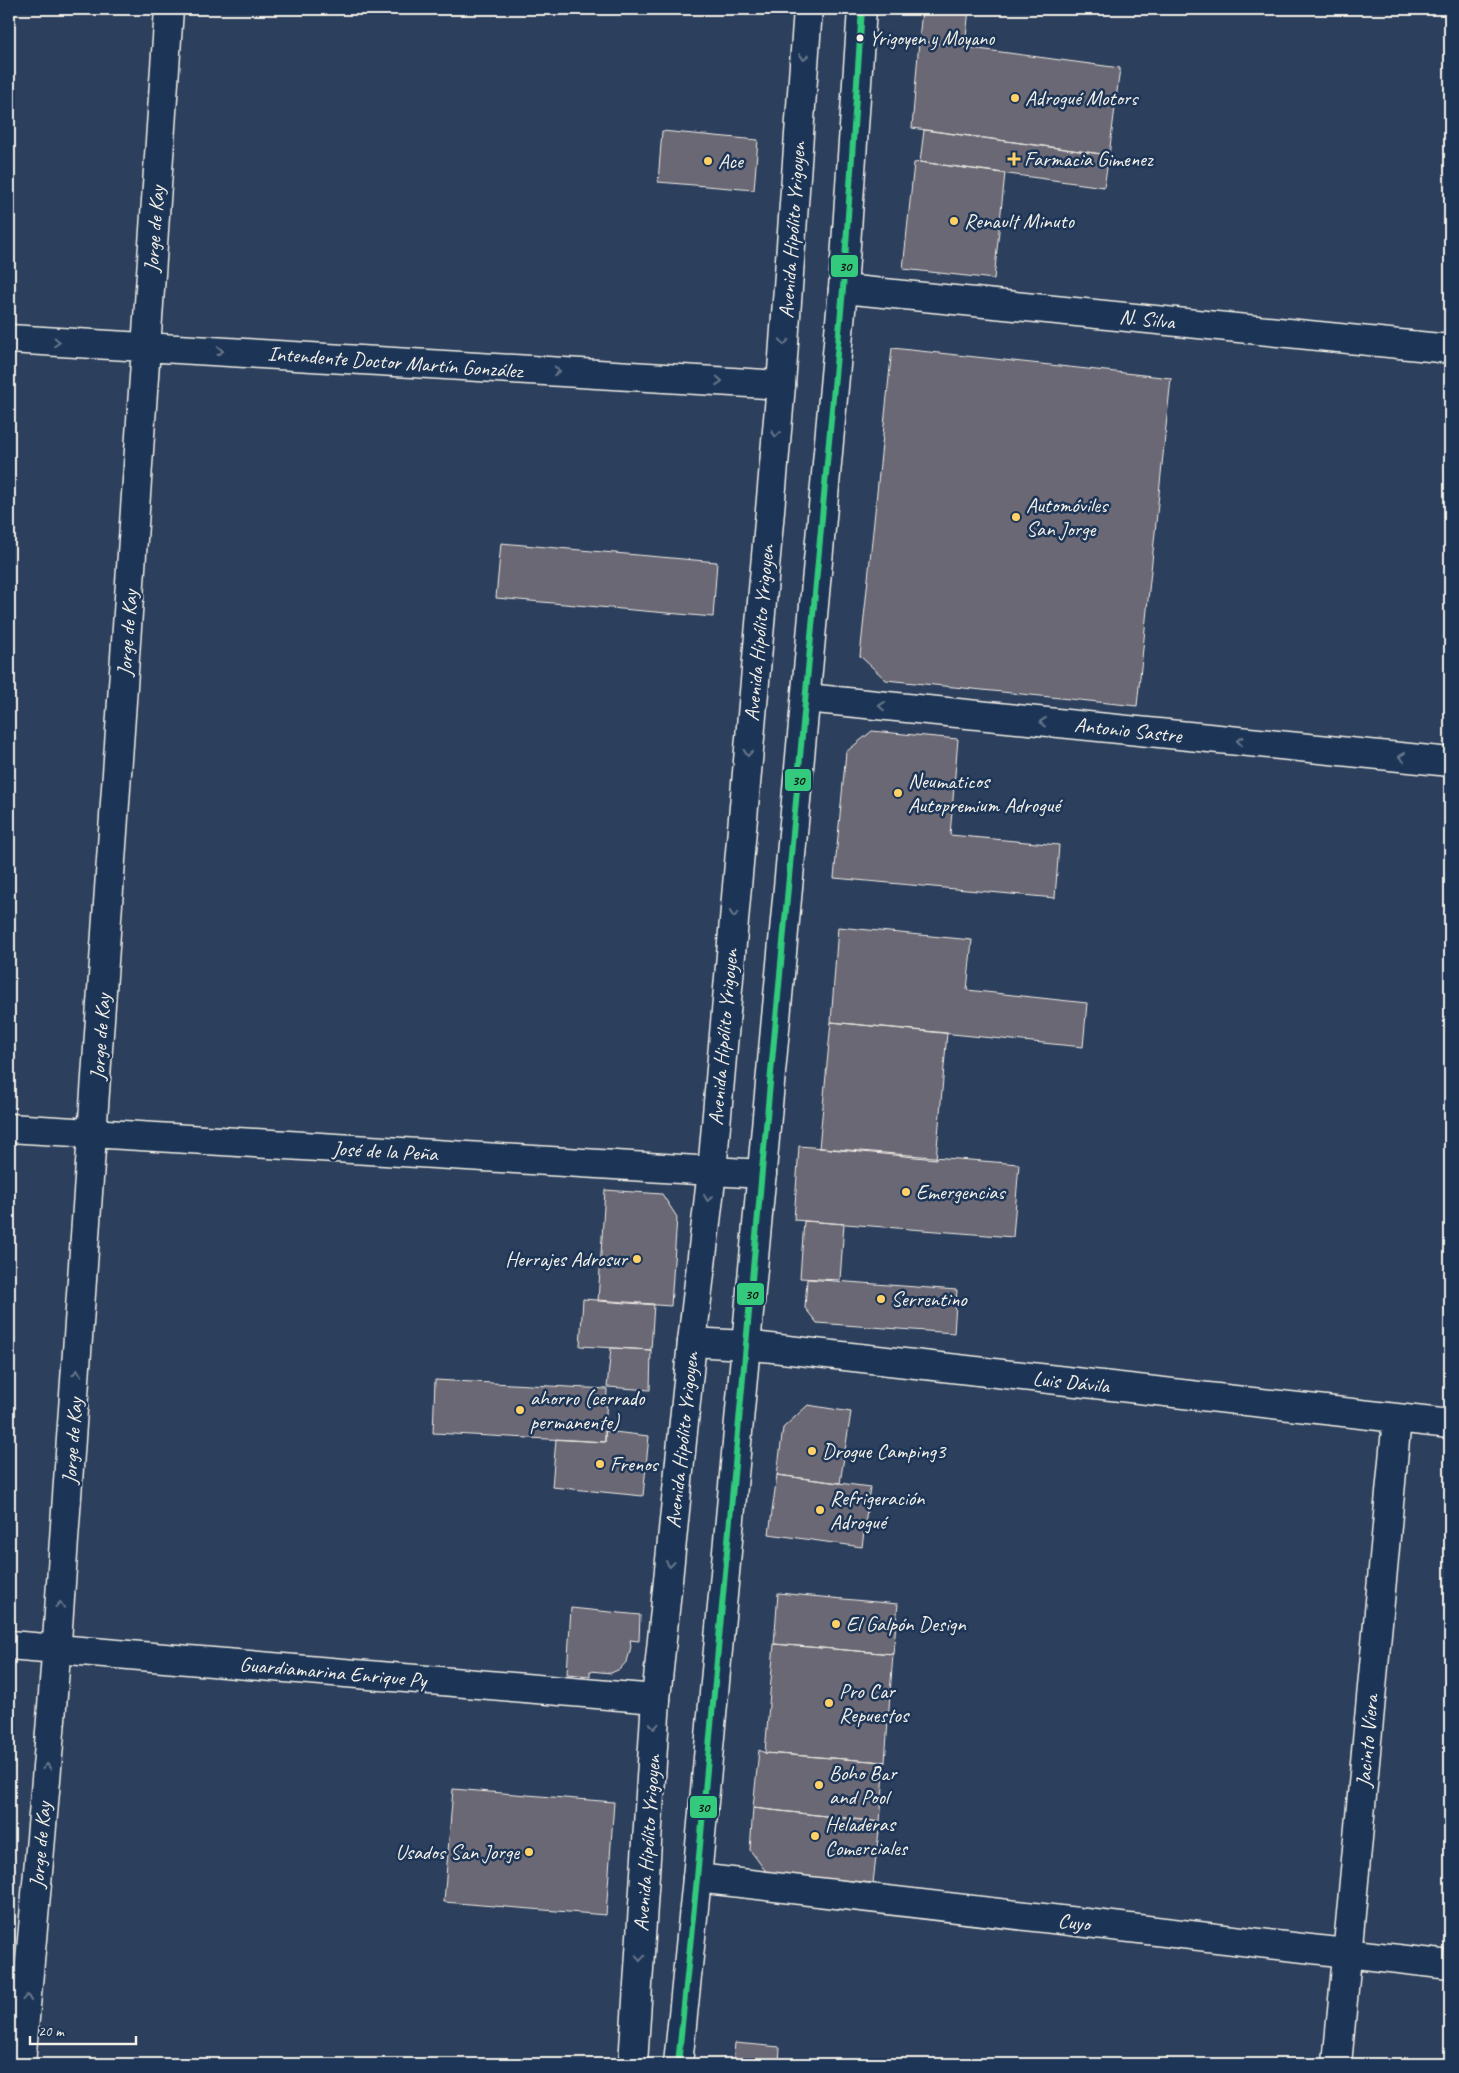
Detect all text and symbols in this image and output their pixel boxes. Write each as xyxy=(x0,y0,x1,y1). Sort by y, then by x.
place label: Yrigoyen y Moyano xyxy=(869,26,995,51)
marker: Yrigoyen y Moyano xyxy=(855,33,865,43)
one-way arrow xyxy=(799,54,810,62)
place label: Adrogué Motors xyxy=(1025,85,1139,111)
marker: Adrogué Motors xyxy=(1009,92,1021,104)
street label: Avenida Hipólito Yrigoyen xyxy=(773,139,811,319)
place label: Farmacia Gimenez xyxy=(1024,146,1154,172)
place label: Ace xyxy=(718,148,745,174)
marker: Farmacia Gimenez xyxy=(1008,153,1020,165)
marker: Ace xyxy=(702,155,714,167)
street label: Jorge de Kay xyxy=(138,183,170,274)
place label: Renault Minuto xyxy=(964,208,1076,234)
marker: Renault Minuto xyxy=(948,215,960,227)
line badge: 30 xyxy=(830,254,859,278)
text: 30 xyxy=(839,258,853,275)
street label: N. Silva xyxy=(1118,303,1177,335)
one-way arrow xyxy=(54,336,62,347)
one-way arrow xyxy=(779,338,790,346)
street label: Intendente Doctor Martín González xyxy=(267,340,525,384)
one-way arrow xyxy=(216,345,224,356)
one-way arrow xyxy=(553,366,561,377)
one-way arrow xyxy=(715,376,723,387)
one-way arrow xyxy=(771,430,782,438)
place label: Automóviles San Jorge xyxy=(1026,492,1109,542)
marker: Automóviles San Jorge xyxy=(1010,511,1022,523)
street label: Avenida Hipólito Yrigoyen xyxy=(738,542,780,722)
street label: Jorge de Kay xyxy=(111,587,143,678)
one-way arrow xyxy=(877,701,885,712)
street label: Antonio Sastre xyxy=(1073,711,1184,749)
one-way arrow xyxy=(1039,717,1047,728)
one-way arrow xyxy=(1236,736,1244,747)
one-way arrow xyxy=(743,749,754,757)
one-way arrow xyxy=(1397,752,1405,763)
line badge: 30 xyxy=(784,768,812,792)
place label: Neumaticos Autopremium Adrogué xyxy=(908,768,1063,818)
text: 30 xyxy=(792,772,806,789)
marker: Neumaticos Autopremium Adrogué xyxy=(892,787,904,799)
one-way arrow xyxy=(729,911,740,919)
street label: Avenida Hipólito Yrigoyen xyxy=(702,946,744,1126)
street label: Jorge de Kay xyxy=(84,991,116,1082)
street label: José de la Peña xyxy=(331,1135,440,1167)
place label: Emergencias xyxy=(916,1179,1006,1205)
marker: Emergencias xyxy=(900,1186,912,1198)
one-way arrow xyxy=(703,1195,714,1203)
place label: Herrajes Adrosur xyxy=(505,1246,628,1272)
marker: Herrajes Adrosur xyxy=(631,1253,643,1265)
line badge: 30 xyxy=(736,1282,765,1306)
text: 30 xyxy=(745,1286,759,1303)
place label: Serrentino xyxy=(891,1286,968,1312)
marker: Serrentino xyxy=(875,1293,887,1305)
street label: Avenida Hipólito Yrigoyen xyxy=(660,1349,704,1529)
street label: Luis Dávila xyxy=(1032,1365,1112,1399)
one-way arrow xyxy=(71,1368,82,1376)
place label: ahorro (cerrado permanente) xyxy=(530,1385,646,1435)
street label: Jorge de Kay xyxy=(56,1395,88,1486)
marker: ahorro (cerrado permanente) xyxy=(514,1404,526,1416)
place label: Drogue Camping3 xyxy=(822,1438,947,1464)
marker: Drogue Camping3 xyxy=(806,1445,818,1457)
place label: Frenos xyxy=(610,1451,660,1477)
marker: Frenos xyxy=(594,1458,606,1470)
place label: Refrigeración Adrogué xyxy=(830,1485,925,1535)
marker: Refrigeración Adrogué xyxy=(814,1504,826,1516)
one-way arrow xyxy=(664,1560,675,1568)
one-way arrow xyxy=(54,1600,65,1608)
place label: El Galpón Design xyxy=(846,1611,966,1637)
marker: El Galpón Design xyxy=(830,1618,842,1630)
street label: Guardiamarina Enrique Py xyxy=(239,1651,429,1693)
place label: Pro Car Repuestos xyxy=(839,1678,910,1728)
street label: Jacinto Viera xyxy=(1350,1691,1384,1789)
marker: Pro Car Repuestos xyxy=(823,1697,835,1709)
one-way arrow xyxy=(649,1722,660,1730)
street label: Avenida Hipólito Yrigoyen xyxy=(628,1752,666,1932)
place label: Boho Bar and Pool xyxy=(829,1760,898,1810)
one-way arrow xyxy=(41,1762,52,1770)
marker: Boho Bar and Pool xyxy=(813,1779,825,1791)
line badge: 30 xyxy=(689,1795,718,1819)
street label: Jorge de Kay xyxy=(23,1799,57,1890)
text: 30 xyxy=(697,1799,711,1816)
place label: Heladeras Comerciales xyxy=(825,1811,909,1861)
marker: Heladeras Comerciales xyxy=(809,1830,821,1842)
place label: Usados San Jorge xyxy=(395,1839,520,1865)
marker: Usados San Jorge xyxy=(523,1846,535,1858)
street label: Cuyo xyxy=(1057,1907,1094,1937)
one-way arrow xyxy=(634,1954,645,1962)
one-way arrow xyxy=(21,1994,32,2002)
scale bar xyxy=(30,2013,136,2045)
text: 20 m xyxy=(38,2022,65,2041)

